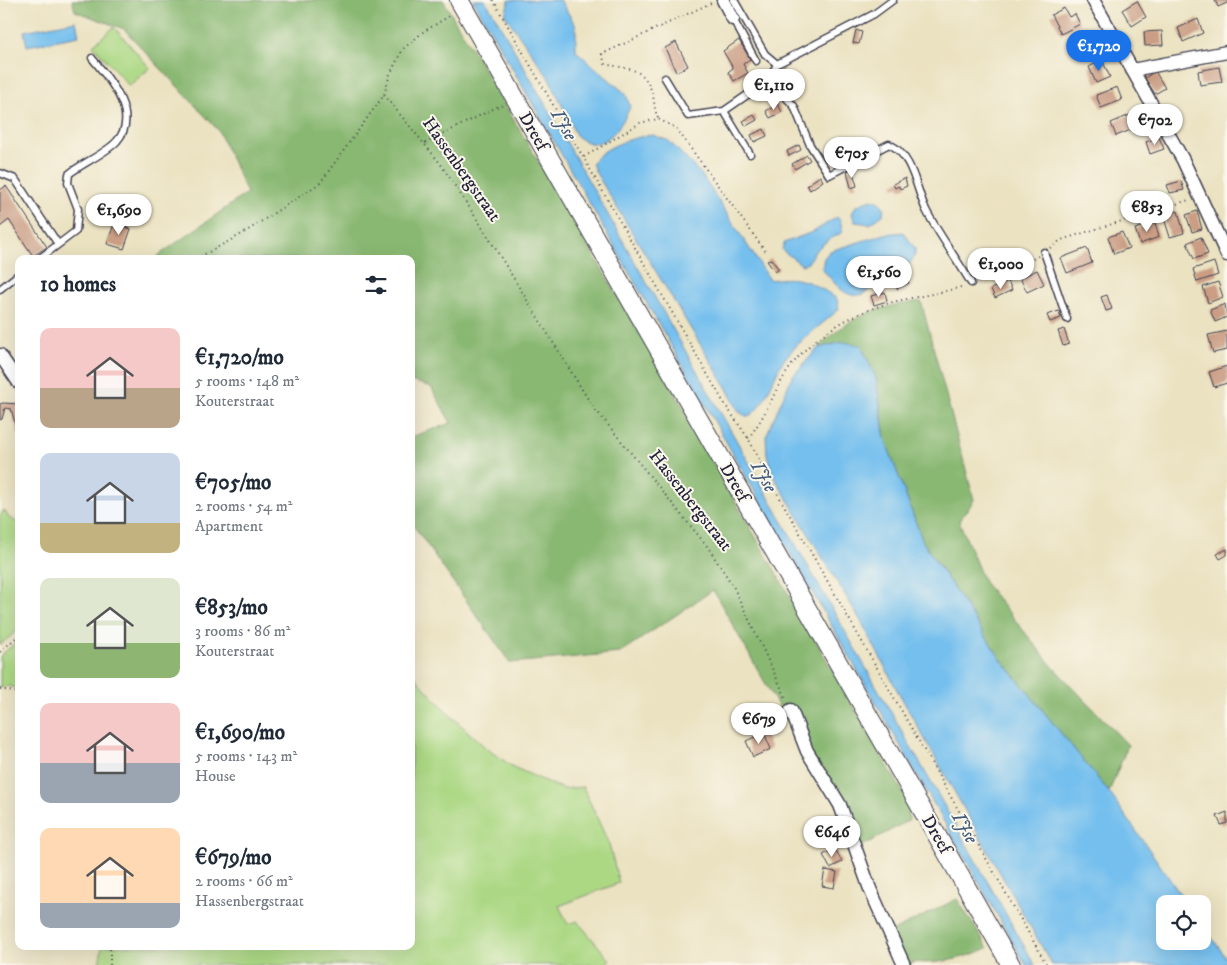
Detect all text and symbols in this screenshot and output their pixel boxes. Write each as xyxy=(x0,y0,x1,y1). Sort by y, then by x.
pin: €1,720 xyxy=(1058,30,1140,72)
text: €1,720 xyxy=(1077,36,1121,56)
pin: €1,110 xyxy=(733,68,815,111)
text: €1,110 xyxy=(754,75,794,95)
water label: IJse xyxy=(545,104,582,145)
pin: €702 xyxy=(1125,104,1185,146)
street label: Dreef xyxy=(513,108,554,157)
text: €702 xyxy=(1138,110,1172,130)
street label: Hassenbergstraat xyxy=(417,113,505,226)
pin: €705 xyxy=(822,136,882,179)
text: €705 xyxy=(835,143,869,163)
pin: €853 xyxy=(1117,190,1177,233)
pin: €1,690 xyxy=(78,194,160,236)
text: €853 xyxy=(1131,197,1163,217)
text: €1,690 xyxy=(97,200,141,220)
pin: €1,000 xyxy=(960,248,1042,290)
text: €1,000 xyxy=(978,254,1024,274)
pin: €1,560 xyxy=(838,256,920,298)
text: €1,560 xyxy=(857,262,901,282)
icon: filters xyxy=(362,271,390,299)
text: 10 homes xyxy=(40,272,116,298)
text: €1,720/mo xyxy=(195,345,284,371)
icon: home xyxy=(80,348,140,408)
text: 5 rooms · 148 m² xyxy=(195,371,299,391)
text: Kouterstraat xyxy=(195,391,274,411)
street label: Hassenbergstraat xyxy=(644,446,737,556)
water label: IJse xyxy=(745,456,782,497)
street label: Dreef xyxy=(714,459,755,508)
text: €705/mo xyxy=(195,470,271,496)
icon: home xyxy=(80,473,140,533)
text: 2 rooms · 54 m² xyxy=(195,496,292,516)
text: Apartment xyxy=(195,516,263,536)
text: €853/mo xyxy=(195,595,268,621)
icon: home xyxy=(80,598,140,658)
text: 3 rooms · 86 m² xyxy=(195,621,290,641)
text: Kouterstraat xyxy=(195,641,274,661)
pin: €679 xyxy=(729,702,789,745)
text: €679 xyxy=(742,709,776,729)
text: €1,690/mo xyxy=(195,720,285,746)
icon: home xyxy=(80,723,140,783)
text: 5 rooms · 143 m² xyxy=(195,746,297,766)
text: House xyxy=(195,766,236,786)
water label: IJse xyxy=(946,807,983,848)
street label: Dreef xyxy=(916,811,957,860)
pin: €646 xyxy=(802,816,862,858)
text: €646 xyxy=(814,822,850,842)
text: €679/mo xyxy=(195,845,271,871)
icon: home xyxy=(80,848,140,908)
text: 2 rooms · 66 m² xyxy=(195,871,293,891)
text: Hassenbergstraat xyxy=(195,891,304,911)
map controls xyxy=(1156,895,1211,950)
button: locate xyxy=(1156,895,1211,950)

